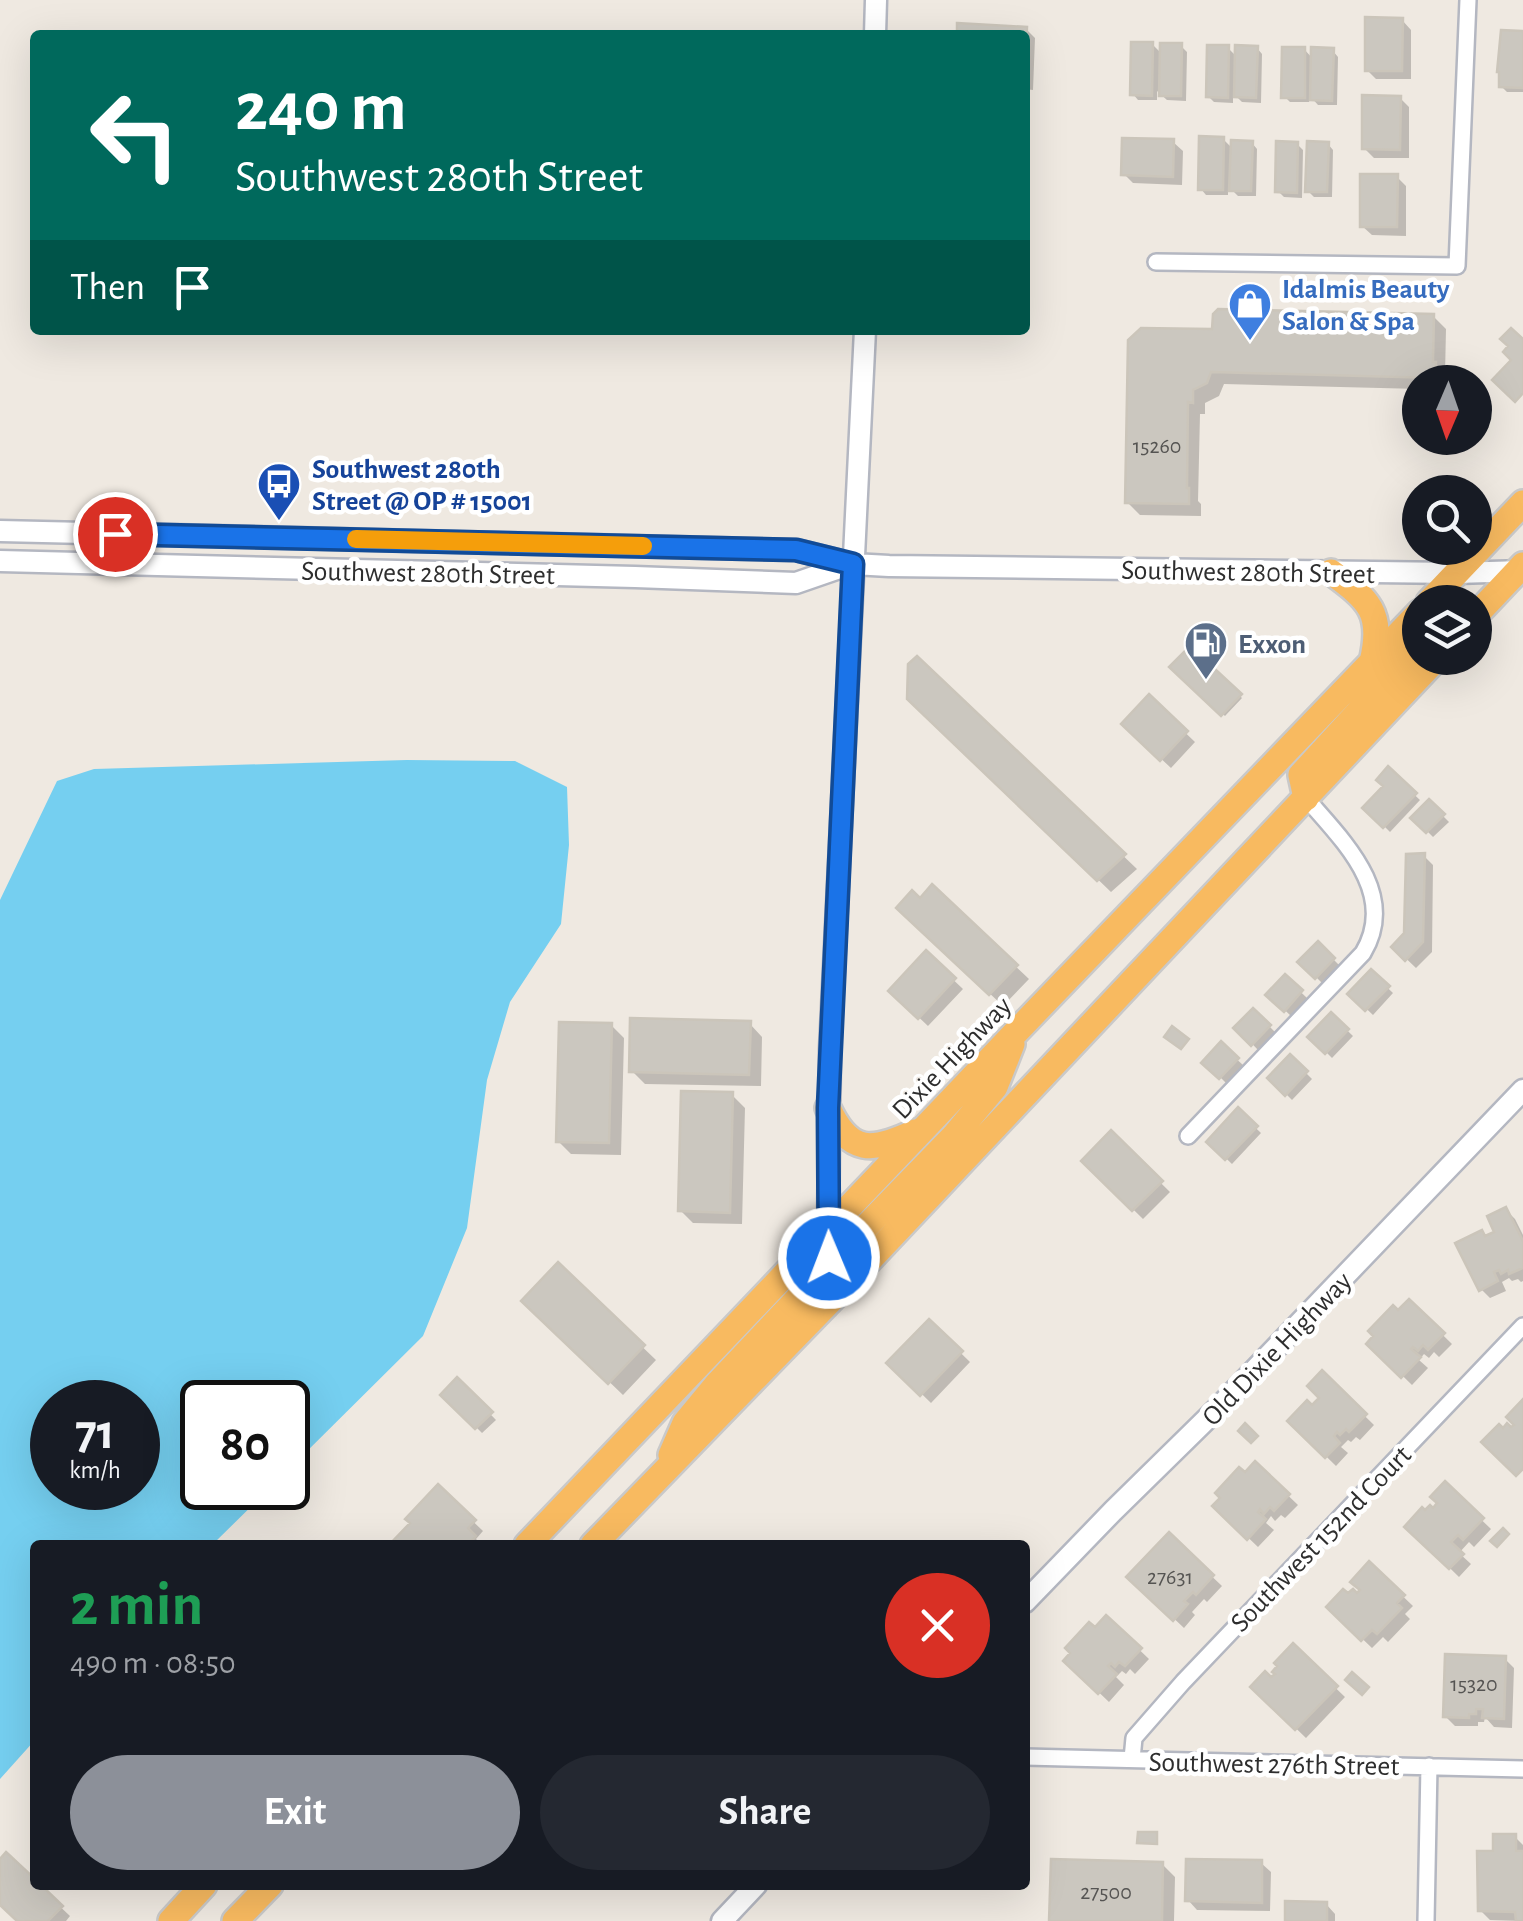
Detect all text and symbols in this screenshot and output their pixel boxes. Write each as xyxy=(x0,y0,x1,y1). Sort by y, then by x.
icon: left xyxy=(70,70,200,200)
text: 240 m xyxy=(235,73,407,143)
text: Southwest 280th Street xyxy=(235,155,643,200)
icon: arrive xyxy=(165,260,220,315)
text: Then xyxy=(70,269,145,307)
place label: Idalmis Beauty Salon & Spa xyxy=(1282,276,1450,336)
shop icon: Idalmis Beauty Salon & Spa xyxy=(1227,281,1273,342)
north arrow xyxy=(1402,365,1492,455)
map controls xyxy=(1402,365,1492,675)
house number: 15260 xyxy=(1133,435,1181,457)
place label: Southwest 280th Street @ OP # 15001 xyxy=(312,456,532,516)
bus stop icon: Southwest 280th Street @ OP # 15001 xyxy=(256,461,302,522)
button: search xyxy=(1402,475,1492,565)
pin xyxy=(73,492,158,577)
icon: arrive xyxy=(88,507,143,562)
street label: Southwest 280th Street xyxy=(1121,557,1375,589)
street label: Southwest 280th Street xyxy=(301,558,555,590)
button: layers xyxy=(1402,585,1492,675)
fuel station icon: Exxon xyxy=(1183,620,1229,681)
place label: Exxon xyxy=(1238,631,1306,659)
street label: Dixie Highway xyxy=(888,992,1017,1125)
position arrow xyxy=(777,1206,881,1310)
street label: Old Dixie Highway xyxy=(1197,1267,1358,1432)
speed limit sign: 80 xyxy=(180,1380,310,1510)
text: 71 xyxy=(75,1408,115,1458)
street label: Southwest 152nd Court xyxy=(1226,1441,1417,1638)
text: km/h xyxy=(69,1458,121,1483)
house number: 27631 xyxy=(1147,1566,1193,1588)
button: close xyxy=(885,1573,990,1678)
text: 2 min xyxy=(70,1576,203,1636)
text: 490 m · 08:50 xyxy=(70,1647,236,1679)
house number: 15320 xyxy=(1450,1673,1498,1695)
street label: Southwest 276th Street xyxy=(1148,1749,1400,1781)
button: Exit xyxy=(70,1755,520,1870)
button: Share xyxy=(540,1755,990,1870)
house number: 27500 xyxy=(1080,1881,1132,1903)

